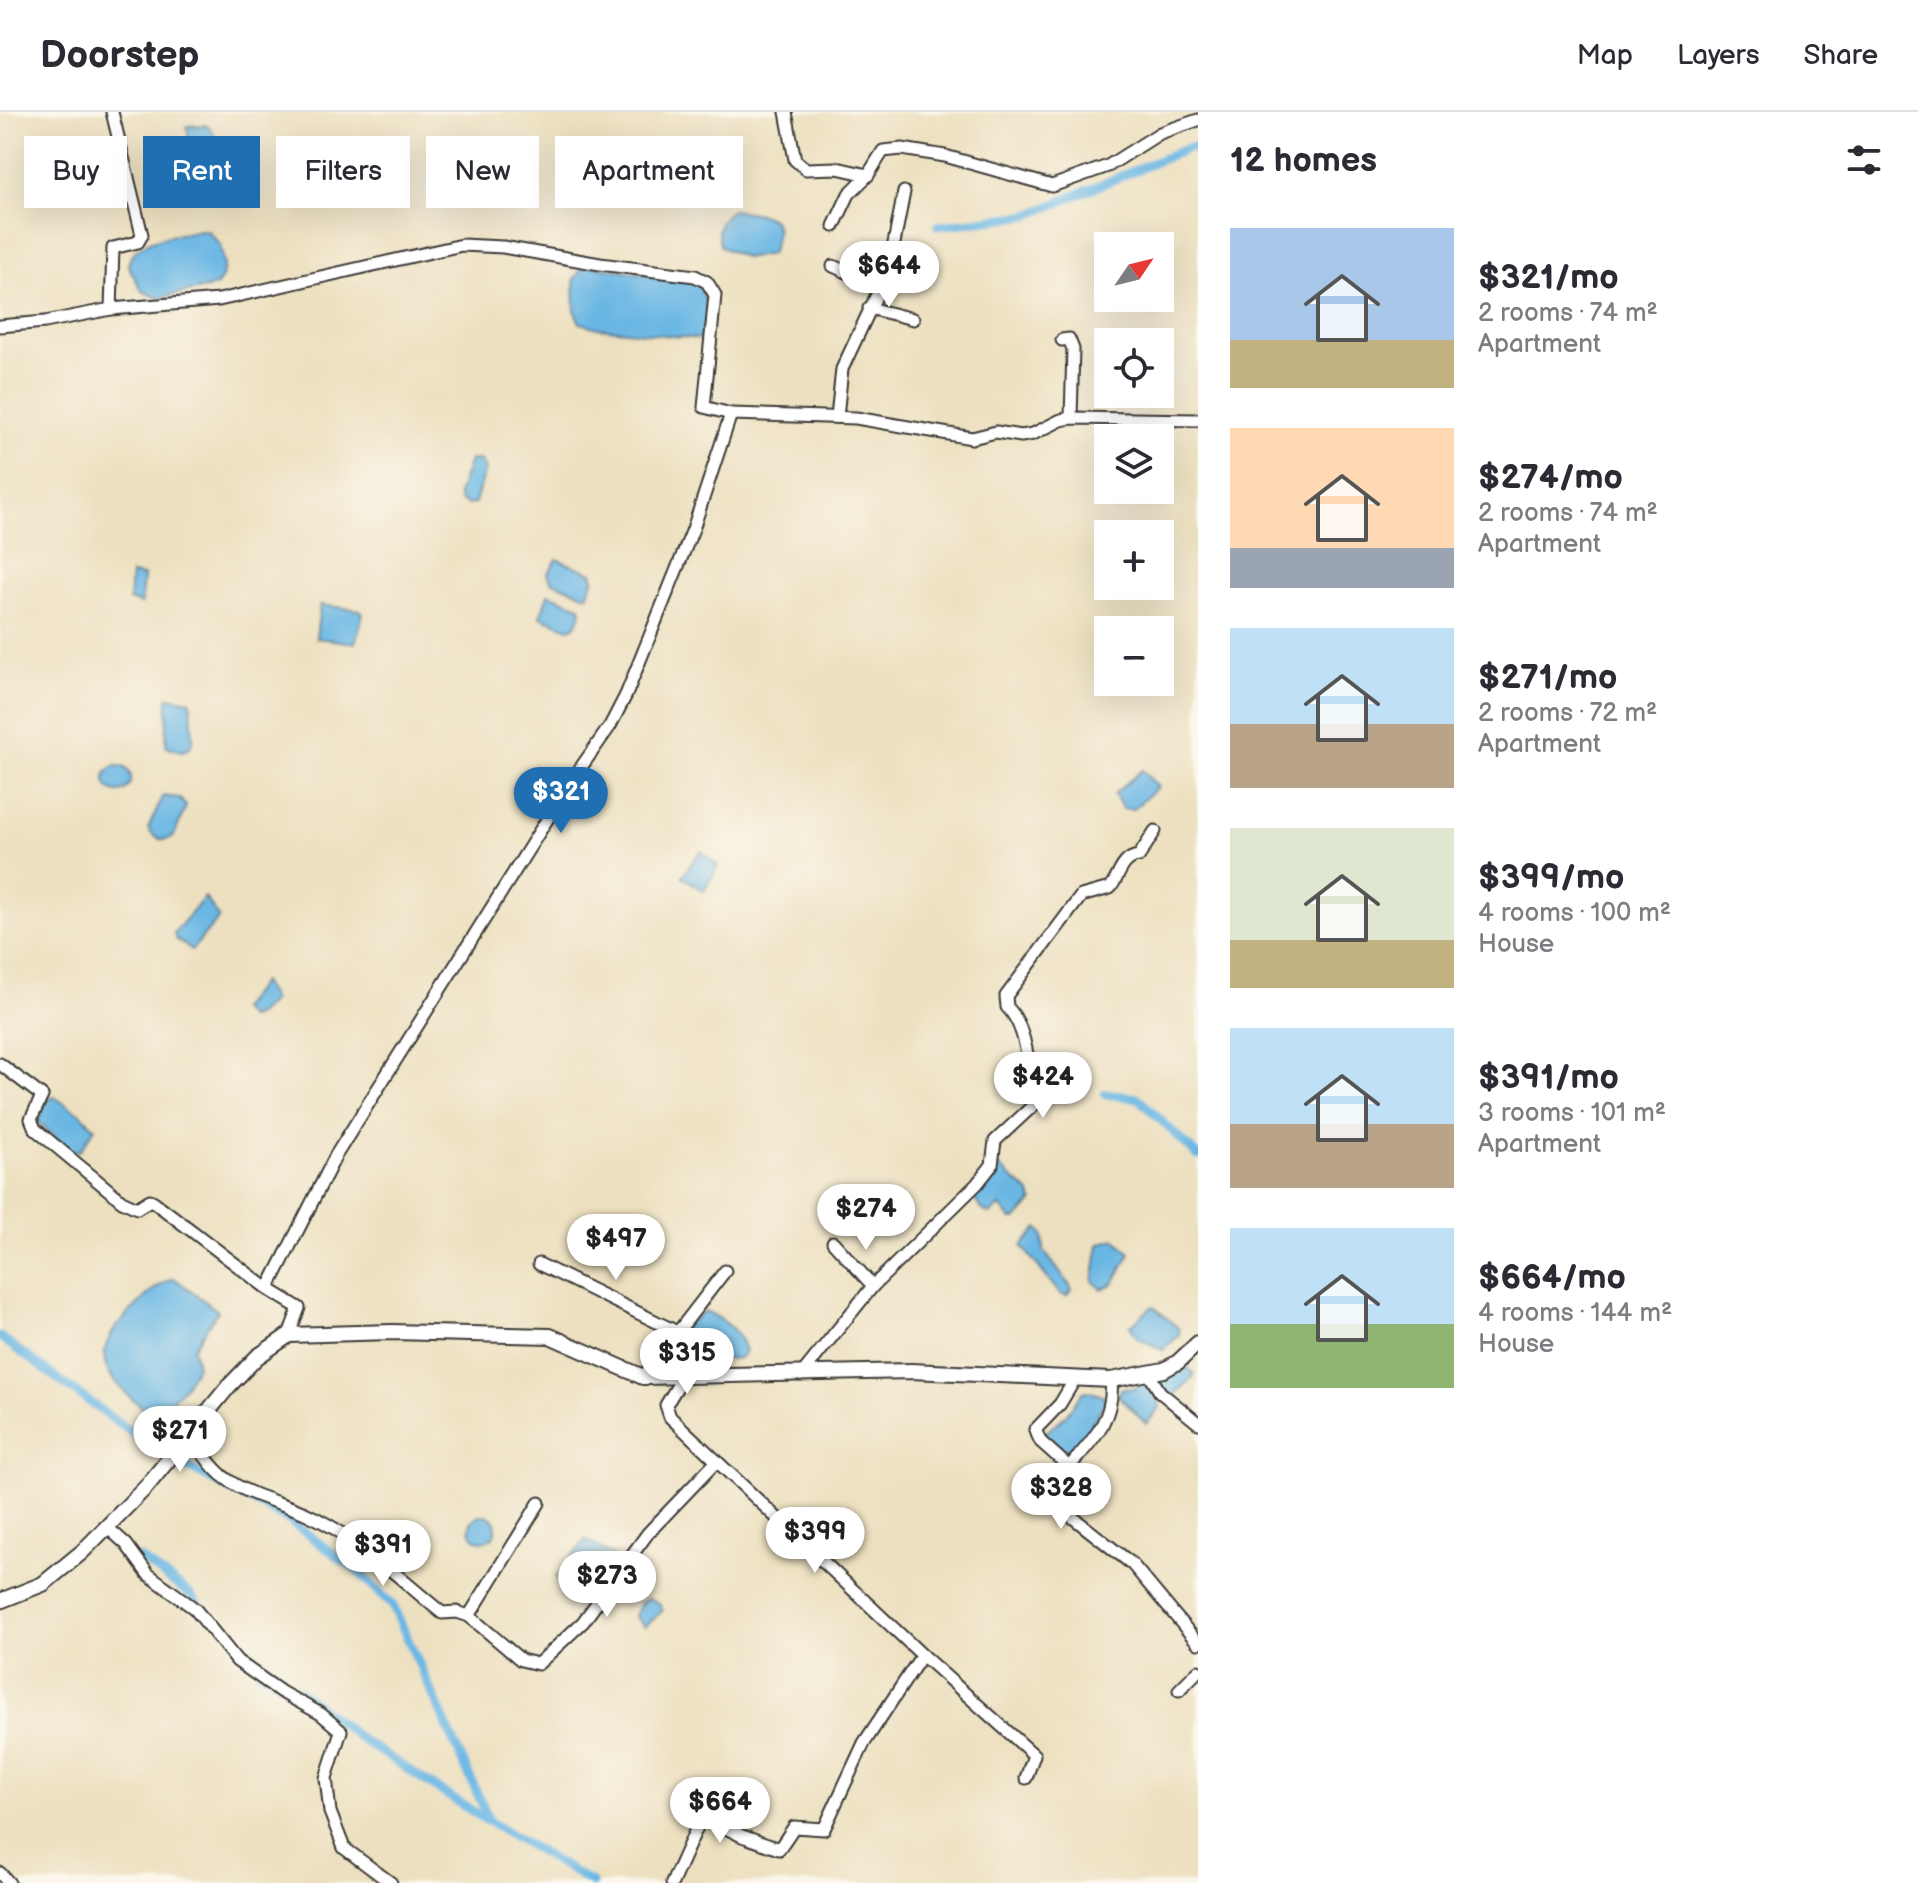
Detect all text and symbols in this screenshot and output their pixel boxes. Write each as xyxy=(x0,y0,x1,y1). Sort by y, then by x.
text: Doorstep xyxy=(40,33,199,78)
text: Map xyxy=(1577,39,1633,72)
text: Layers xyxy=(1677,39,1760,72)
text: Share xyxy=(1804,39,1878,72)
chip: Buy xyxy=(24,136,127,208)
chip: Rent xyxy=(143,136,260,208)
chip: Filters xyxy=(276,136,410,208)
chip: New xyxy=(426,136,539,208)
chip: Apartment xyxy=(555,136,743,208)
icon: filters xyxy=(1842,138,1886,182)
text: 12 homes xyxy=(1230,140,1377,181)
north arrow xyxy=(1094,232,1174,312)
map controls xyxy=(1094,232,1174,696)
pin: $644 xyxy=(842,241,936,309)
text: $644 xyxy=(857,251,921,282)
text: $321/mo xyxy=(1478,257,1619,298)
icon: home xyxy=(1294,260,1390,356)
text: 2 rooms · 74 m² xyxy=(1478,298,1658,329)
button: locate xyxy=(1094,328,1174,408)
text: Apartment xyxy=(1478,329,1601,360)
button: layers xyxy=(1094,424,1174,504)
text: $274/mo xyxy=(1478,457,1623,498)
icon: home xyxy=(1294,460,1390,556)
text: 2 rooms · 74 m² xyxy=(1478,498,1658,529)
button: + xyxy=(1094,520,1174,600)
text: Apartment xyxy=(1478,529,1601,560)
button: − xyxy=(1094,616,1174,696)
text: $271/mo xyxy=(1478,657,1617,698)
icon: home xyxy=(1294,660,1390,756)
text: 2 rooms · 72 m² xyxy=(1478,698,1657,729)
text: Apartment xyxy=(1478,729,1601,760)
pin: $321 xyxy=(514,767,608,835)
text: $321 xyxy=(532,777,590,808)
text: $399/mo xyxy=(1478,857,1624,898)
icon: home xyxy=(1294,860,1390,956)
text: 4 rooms · 100 m² xyxy=(1478,898,1671,929)
text: House xyxy=(1478,929,1554,960)
pin: $424 xyxy=(996,1052,1090,1120)
text: $391/mo xyxy=(1478,1057,1619,1098)
icon: home xyxy=(1294,1060,1390,1156)
text: $424 xyxy=(1012,1062,1074,1093)
text: 3 rooms · 101 m² xyxy=(1478,1098,1666,1129)
text: Apartment xyxy=(1478,1129,1601,1160)
pin: $274 xyxy=(819,1184,913,1252)
text: $274 xyxy=(835,1194,897,1225)
pin: $497 xyxy=(569,1214,663,1282)
text: $497 xyxy=(585,1224,647,1255)
text: $664/mo xyxy=(1478,1257,1626,1298)
icon: home xyxy=(1294,1260,1390,1356)
text: 4 rooms · 144 m² xyxy=(1478,1298,1672,1329)
pin: $315 xyxy=(640,1328,734,1396)
text: House xyxy=(1478,1329,1554,1360)
text: $315 xyxy=(658,1338,716,1369)
pin: $271 xyxy=(133,1406,227,1474)
text: $271 xyxy=(151,1416,209,1447)
pin: $328 xyxy=(1014,1463,1108,1531)
text: $328 xyxy=(1029,1473,1093,1504)
pin: $399 xyxy=(768,1507,862,1575)
text: $399 xyxy=(784,1517,846,1548)
pin: $391 xyxy=(336,1520,430,1588)
text: $391 xyxy=(354,1530,412,1561)
pin: $273 xyxy=(560,1551,654,1619)
text: $273 xyxy=(576,1561,638,1592)
pin: $664 xyxy=(673,1777,767,1845)
text: $664 xyxy=(688,1787,752,1818)

